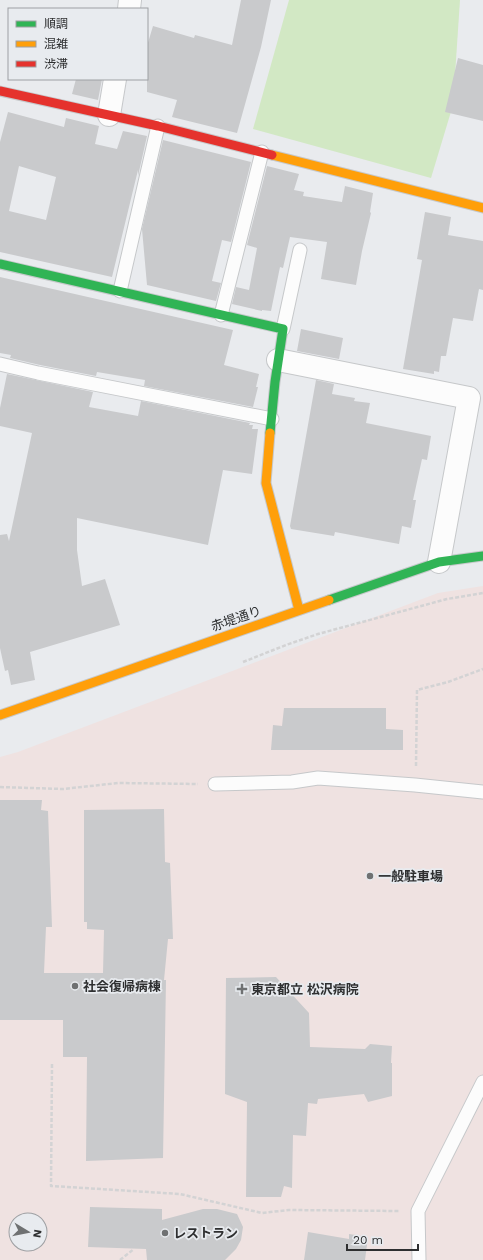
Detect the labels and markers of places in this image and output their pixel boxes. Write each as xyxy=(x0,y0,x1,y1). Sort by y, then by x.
place label: 一般駐車場 xyxy=(378,869,443,884)
marker: 一般駐車場 xyxy=(365,871,375,881)
place label: 社会復帰病棟 xyxy=(83,979,161,994)
marker: 社会復帰病棟 xyxy=(70,981,80,991)
place label: 東京都立 松沢病院 xyxy=(251,982,359,997)
marker: 東京都立 松沢病院 xyxy=(236,983,248,995)
place label: レストラン xyxy=(173,1226,238,1241)
marker: レストラン xyxy=(160,1228,170,1238)

